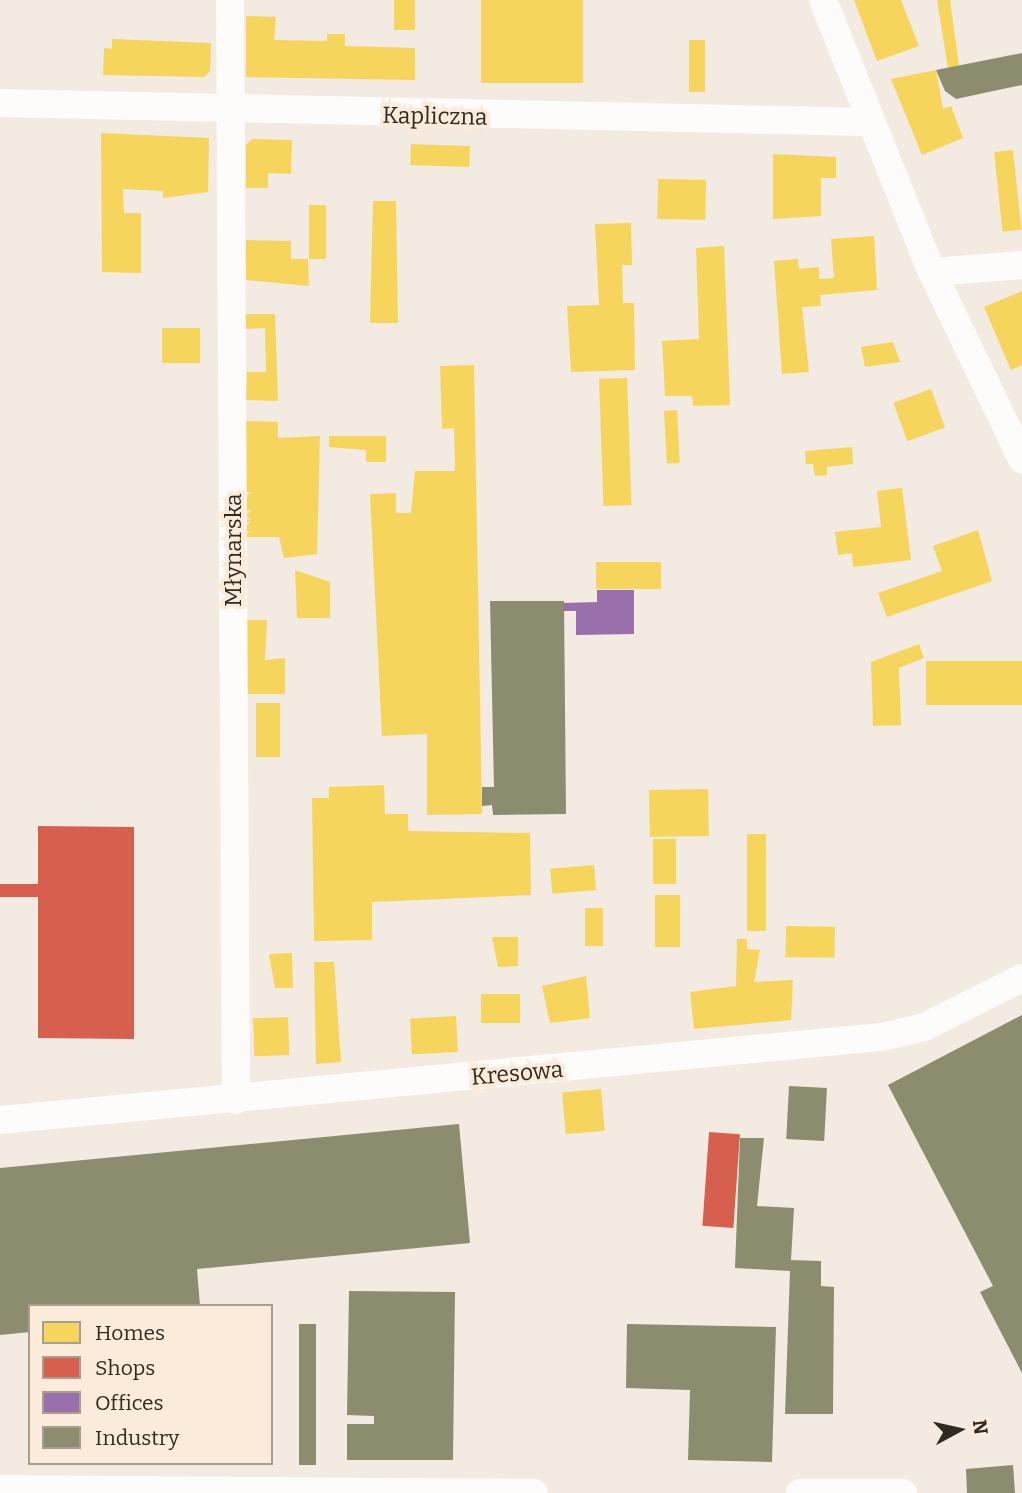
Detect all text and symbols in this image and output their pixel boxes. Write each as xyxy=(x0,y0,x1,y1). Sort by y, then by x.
street label: Kapliczna xyxy=(382,101,488,131)
street label: Młynarska xyxy=(219,493,247,607)
street label: Kresowa xyxy=(470,1055,564,1091)
legend xyxy=(28,1304,273,1465)
text: Homes xyxy=(95,1320,165,1346)
text: Shops xyxy=(95,1355,155,1381)
text: Offices xyxy=(95,1390,164,1416)
north arrow xyxy=(924,1395,994,1465)
text: N xyxy=(968,1418,993,1436)
text: Industry xyxy=(95,1425,179,1451)

